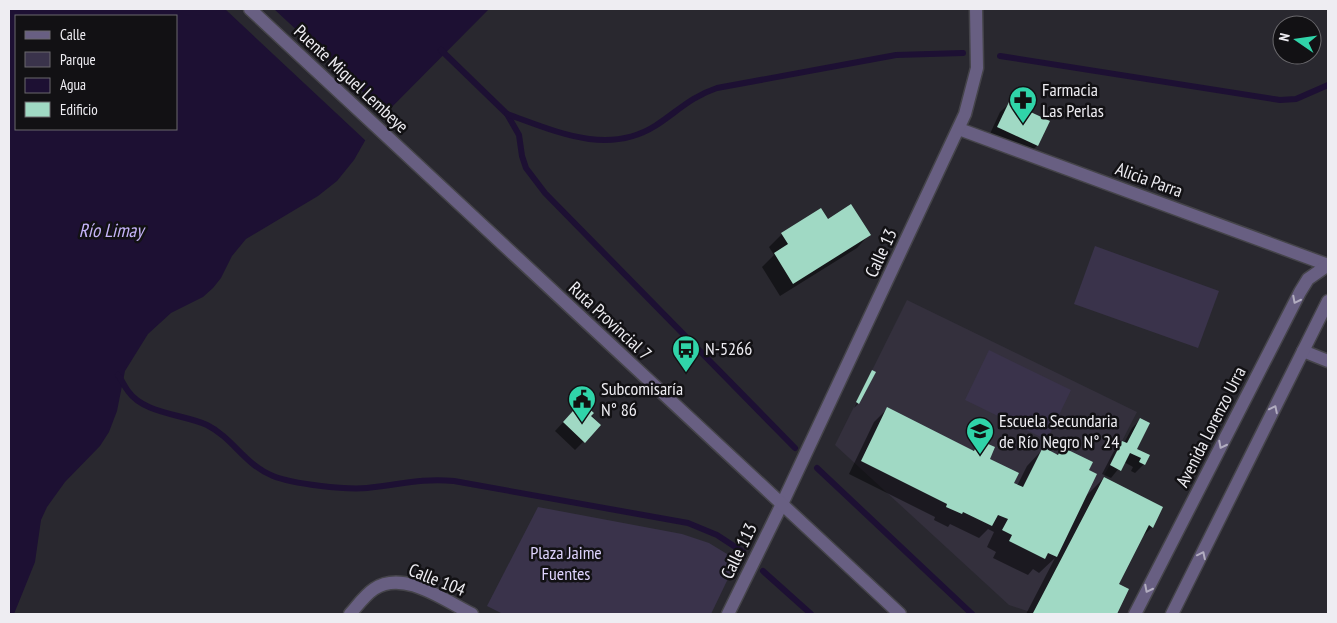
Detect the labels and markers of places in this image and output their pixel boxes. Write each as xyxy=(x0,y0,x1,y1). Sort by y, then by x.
place label: Farmacia Las Perlas xyxy=(1042,78,1104,122)
pharmacy icon: Farmacia Las Perlas xyxy=(1008,85,1038,124)
bus stop icon: N-5266 xyxy=(671,334,701,373)
place label: N-5266 xyxy=(705,337,752,360)
place label: Subcomisaría N° 86 xyxy=(601,377,683,421)
public building icon: Subcomisaría N° 86 xyxy=(567,384,597,423)
place label: Escuela Secundaria de Río Negro N° 24 xyxy=(999,409,1119,453)
school or university icon: Escuela Secundaria de Río Negro N° 24 xyxy=(965,416,995,455)

